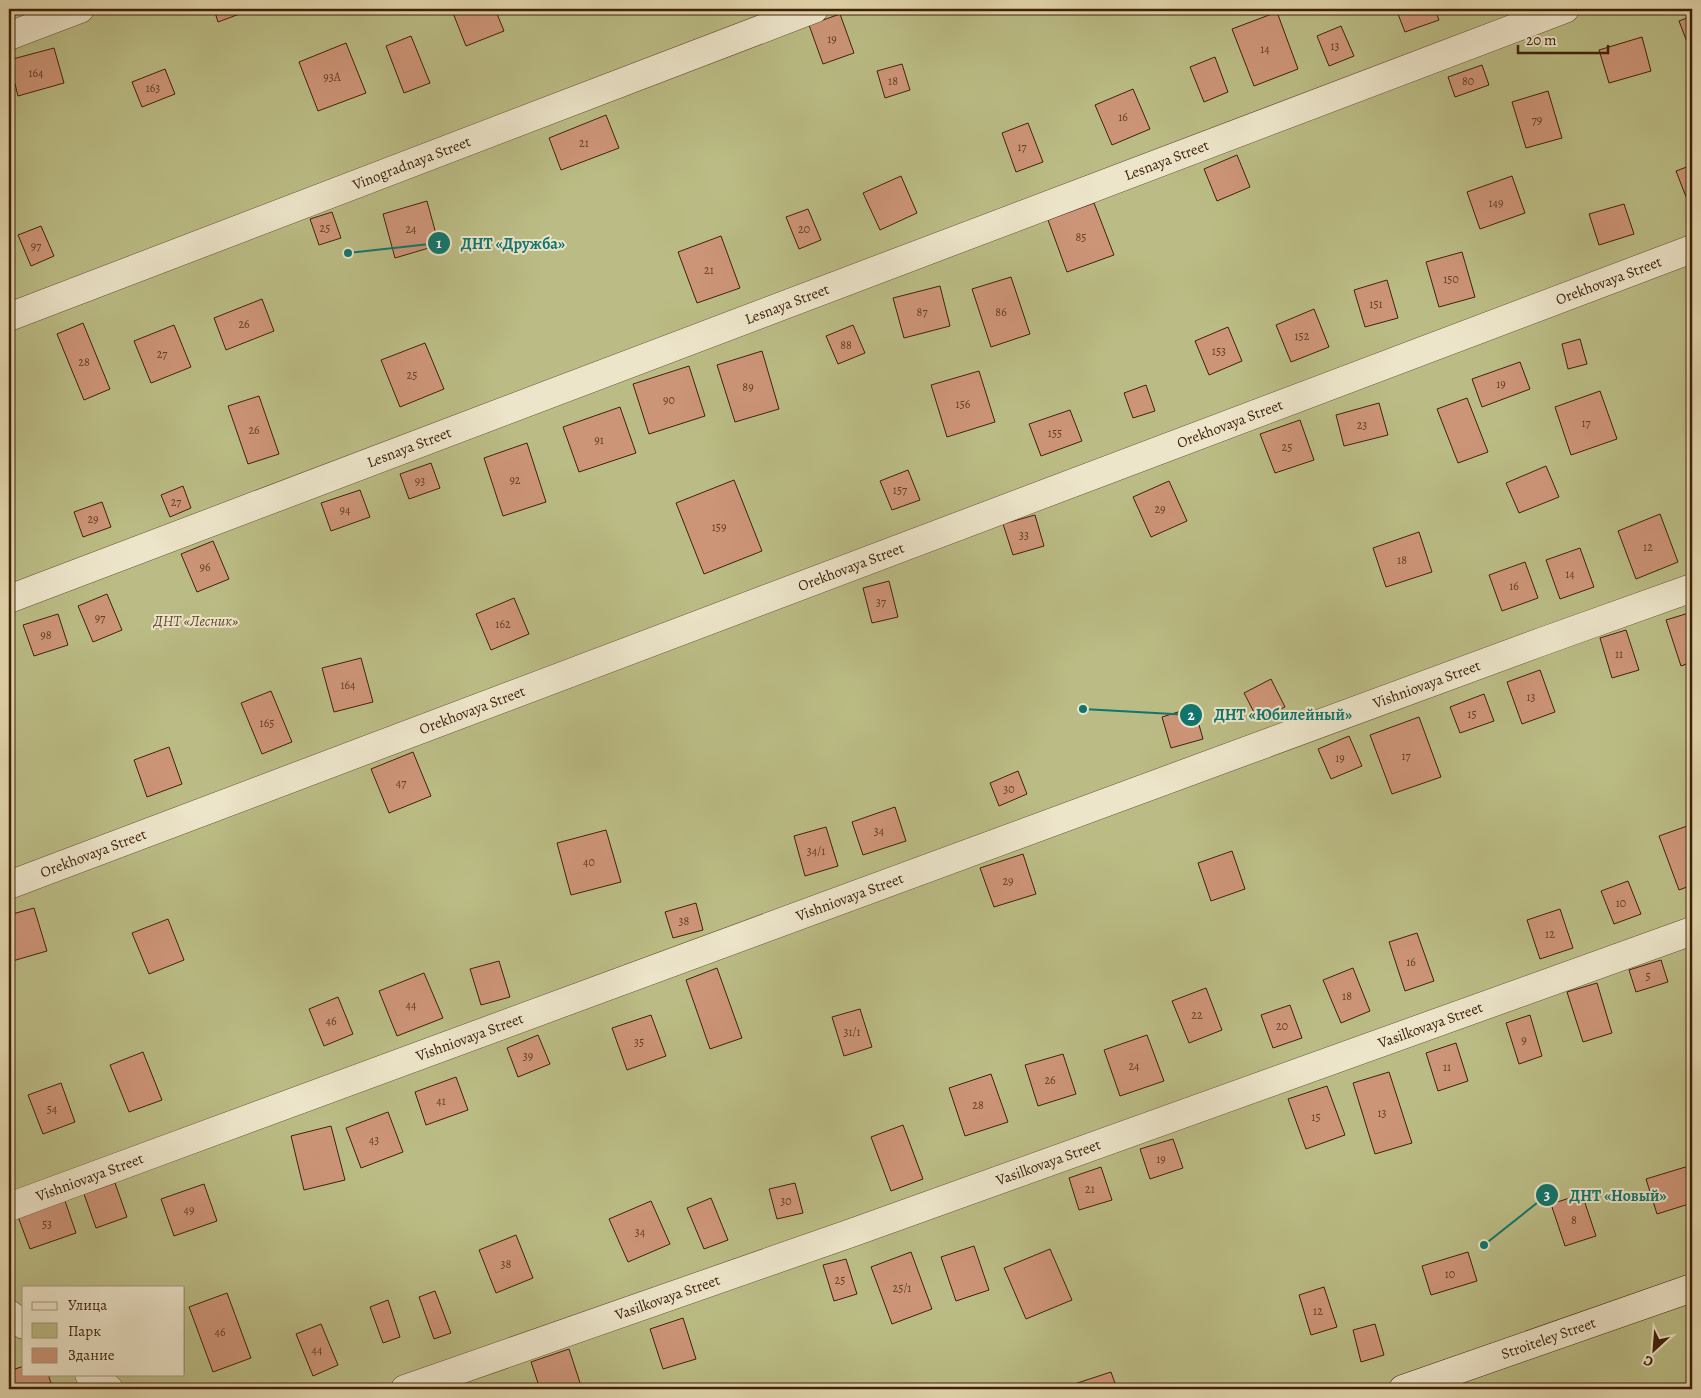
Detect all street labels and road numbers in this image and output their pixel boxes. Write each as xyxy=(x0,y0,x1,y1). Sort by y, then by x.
street label: Vinogradnaya Street xyxy=(349,131,474,195)
street label: Lesnaya Street xyxy=(1122,135,1212,185)
street label: Orekhovaya Street xyxy=(1553,251,1665,310)
street label: Lesnaya Street xyxy=(742,279,832,329)
street label: Orekhovaya Street xyxy=(1174,395,1286,453)
street label: Lesnaya Street xyxy=(364,422,454,472)
street label: Orekhovaya Street xyxy=(795,538,907,596)
street label: Vishniovaya Street xyxy=(1369,655,1483,713)
street label: Orekhovaya Street xyxy=(416,681,528,739)
street label: Orekhovaya Street xyxy=(37,824,149,882)
street label: Vishniovaya Street xyxy=(792,868,906,926)
street label: Vasilkovaya Street xyxy=(1374,997,1485,1053)
street label: Vishniovaya Street xyxy=(412,1008,526,1066)
street label: Vasilkovaya Street xyxy=(992,1134,1103,1191)
street label: Vishniovaya Street xyxy=(32,1148,146,1207)
street label: Vasilkovaya Street xyxy=(611,1270,723,1325)
street label: Stroiteley Street xyxy=(1498,1312,1598,1364)

